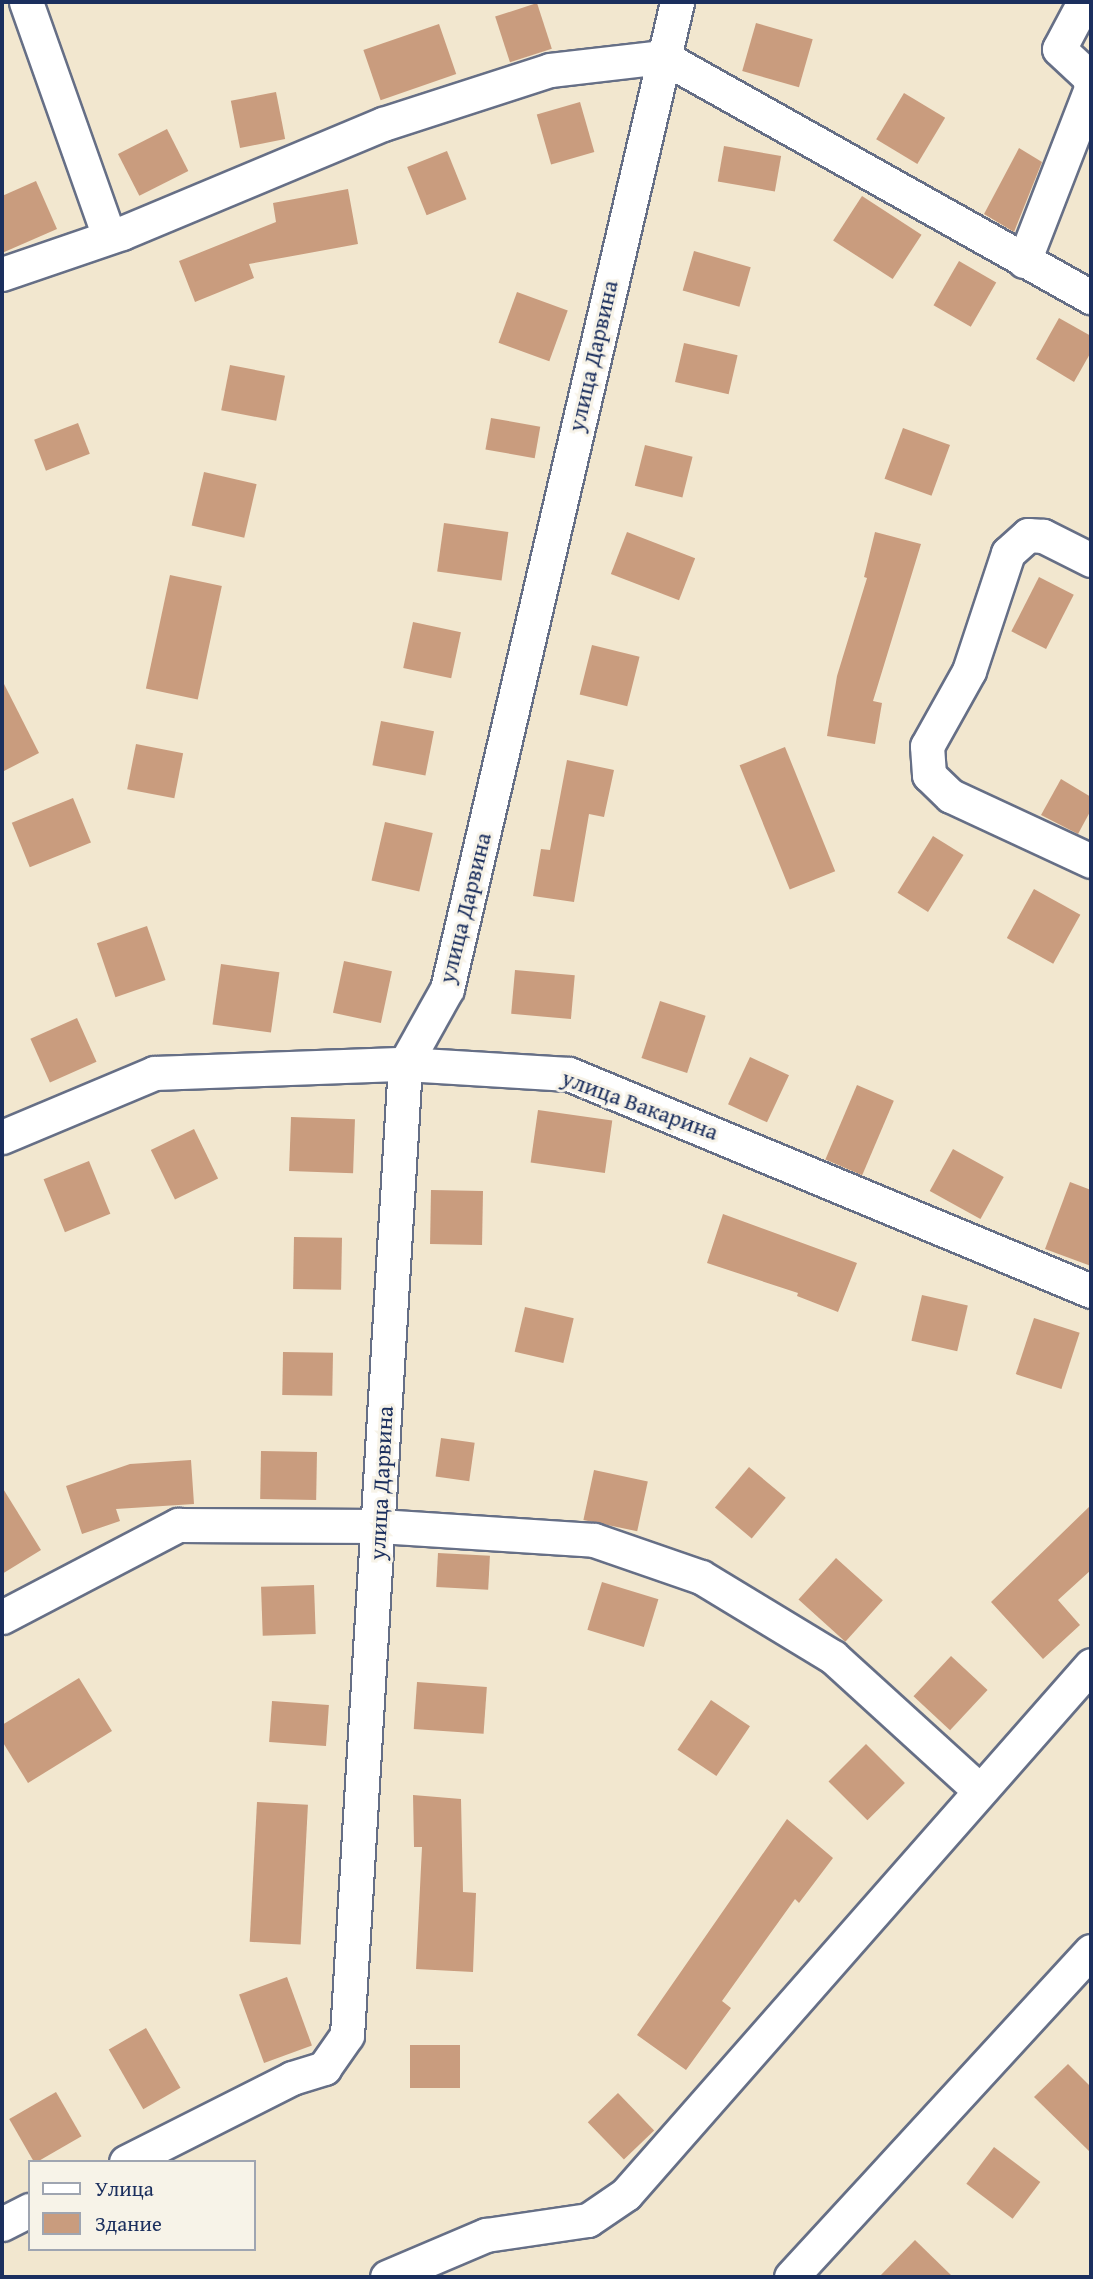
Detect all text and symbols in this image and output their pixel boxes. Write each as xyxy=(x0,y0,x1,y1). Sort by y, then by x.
street label: улица Дарвина xyxy=(562,278,624,434)
street label: улица Дарвина xyxy=(433,830,497,986)
street label: улица Вакарина xyxy=(558,1064,722,1146)
street label: улица Дарвина xyxy=(363,1405,399,1561)
legend xyxy=(28,2160,256,2251)
text: Улица xyxy=(95,2173,154,2204)
text: Здание xyxy=(95,2208,162,2239)

